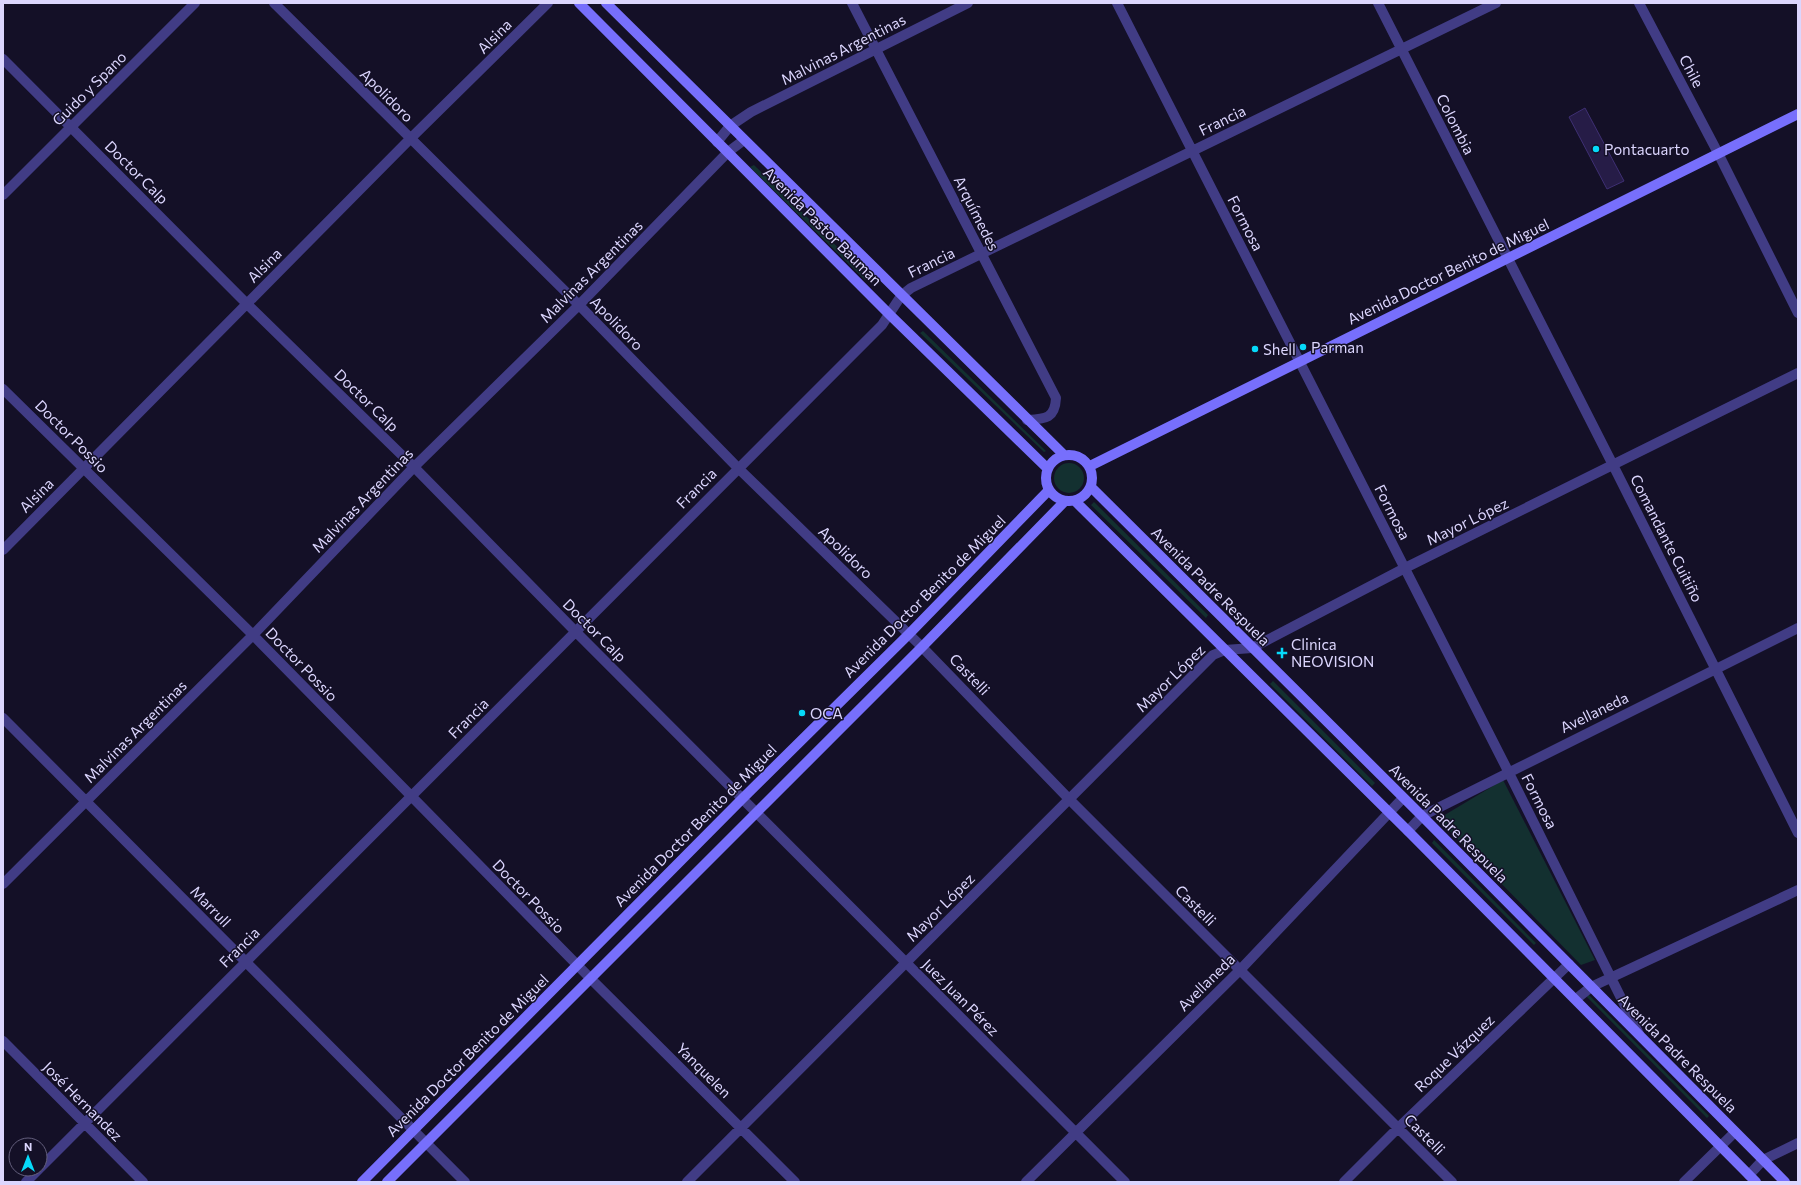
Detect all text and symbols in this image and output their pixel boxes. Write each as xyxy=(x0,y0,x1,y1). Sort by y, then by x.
street label: Malvinas Argentinas xyxy=(778,10,909,88)
street label: Alsina xyxy=(473,15,515,57)
street label: Guido y Spano xyxy=(48,47,130,129)
street label: Chile xyxy=(1676,52,1708,91)
street label: Apolidoro xyxy=(357,65,417,125)
street label: Colombia xyxy=(1433,91,1479,157)
street label: Francia xyxy=(1196,101,1248,139)
street label: Doctor Calp xyxy=(102,137,172,207)
place label: Pontacuarto xyxy=(1604,140,1689,158)
marker: Pontacuarto xyxy=(1591,144,1601,154)
street label: Avenida Pastor Bauman xyxy=(760,163,886,289)
street label: Arquímedes xyxy=(950,173,1004,254)
street label: Formosa xyxy=(1224,192,1268,254)
street label: Avenida Doctor Benito de Miguel xyxy=(1344,214,1552,328)
street label: Malvinas Argentinas xyxy=(536,216,646,326)
street label: Francia xyxy=(905,243,957,281)
street label: Alsina xyxy=(243,244,285,286)
street label: Apolidoro xyxy=(587,292,647,354)
place label: Parman xyxy=(1311,338,1364,356)
place label: Shell xyxy=(1263,340,1296,358)
marker: Parman xyxy=(1298,342,1308,352)
marker: Shell xyxy=(1250,344,1260,354)
street label: Doctor Calp xyxy=(331,365,403,435)
street label: Doctor Possio xyxy=(32,396,112,476)
street label: Malvinas Argentinas xyxy=(308,444,416,556)
street label: Francia xyxy=(672,464,720,512)
street label: Comandante Cuitiño xyxy=(1627,471,1707,605)
street label: Alsina xyxy=(15,474,57,516)
street label: Formosa xyxy=(1371,481,1415,543)
street label: Mayor López xyxy=(1423,493,1511,549)
street label: Avenida Doctor Benito de Miguel xyxy=(839,511,1009,681)
street label: Apolidoro xyxy=(815,522,877,582)
street label: Avenida Padre Respuela xyxy=(1148,523,1274,649)
street label: Doctor Calp xyxy=(560,595,630,665)
street label: Doctor Possio xyxy=(262,623,342,705)
place label: Clinica NEOVISION xyxy=(1291,635,1374,670)
street label: Mayor López xyxy=(1132,641,1208,715)
marker: Clinica NEOVISION xyxy=(1276,647,1288,659)
street label: Castelli xyxy=(946,650,994,698)
street label: Malvinas Argentinas xyxy=(80,676,190,786)
street label: Avellaneda xyxy=(1557,688,1631,736)
street label: Francia xyxy=(444,694,492,742)
place label: OCA xyxy=(810,704,843,722)
marker: OCA xyxy=(797,708,807,718)
street label: Avenida Doctor Benito de Miguel xyxy=(610,740,780,910)
street label: Avenida Padre Respuela xyxy=(1386,760,1512,886)
street label: Formosa xyxy=(1518,770,1562,832)
street label: Doctor Possio xyxy=(489,855,569,937)
street label: Mayor López xyxy=(902,869,978,945)
street label: Castelli xyxy=(1172,881,1220,929)
street label: Marrull xyxy=(187,882,235,930)
street label: Francia xyxy=(215,923,263,971)
street label: Avellaneda xyxy=(1174,950,1238,1014)
street label: Juez Juan Pérez xyxy=(919,955,1003,1039)
street label: Avenida Doctor Benito de Miguel xyxy=(382,970,552,1140)
street label: Avenida Padre Respuela xyxy=(1615,990,1741,1116)
street label: Roque Vázquez xyxy=(1410,1011,1498,1095)
street label: Yanquelen xyxy=(673,1039,735,1101)
street label: José Hernandez xyxy=(40,1058,126,1144)
street label: Castelli xyxy=(1401,1110,1449,1158)
north arrow xyxy=(8,1137,48,1177)
text: N xyxy=(24,1140,32,1153)

